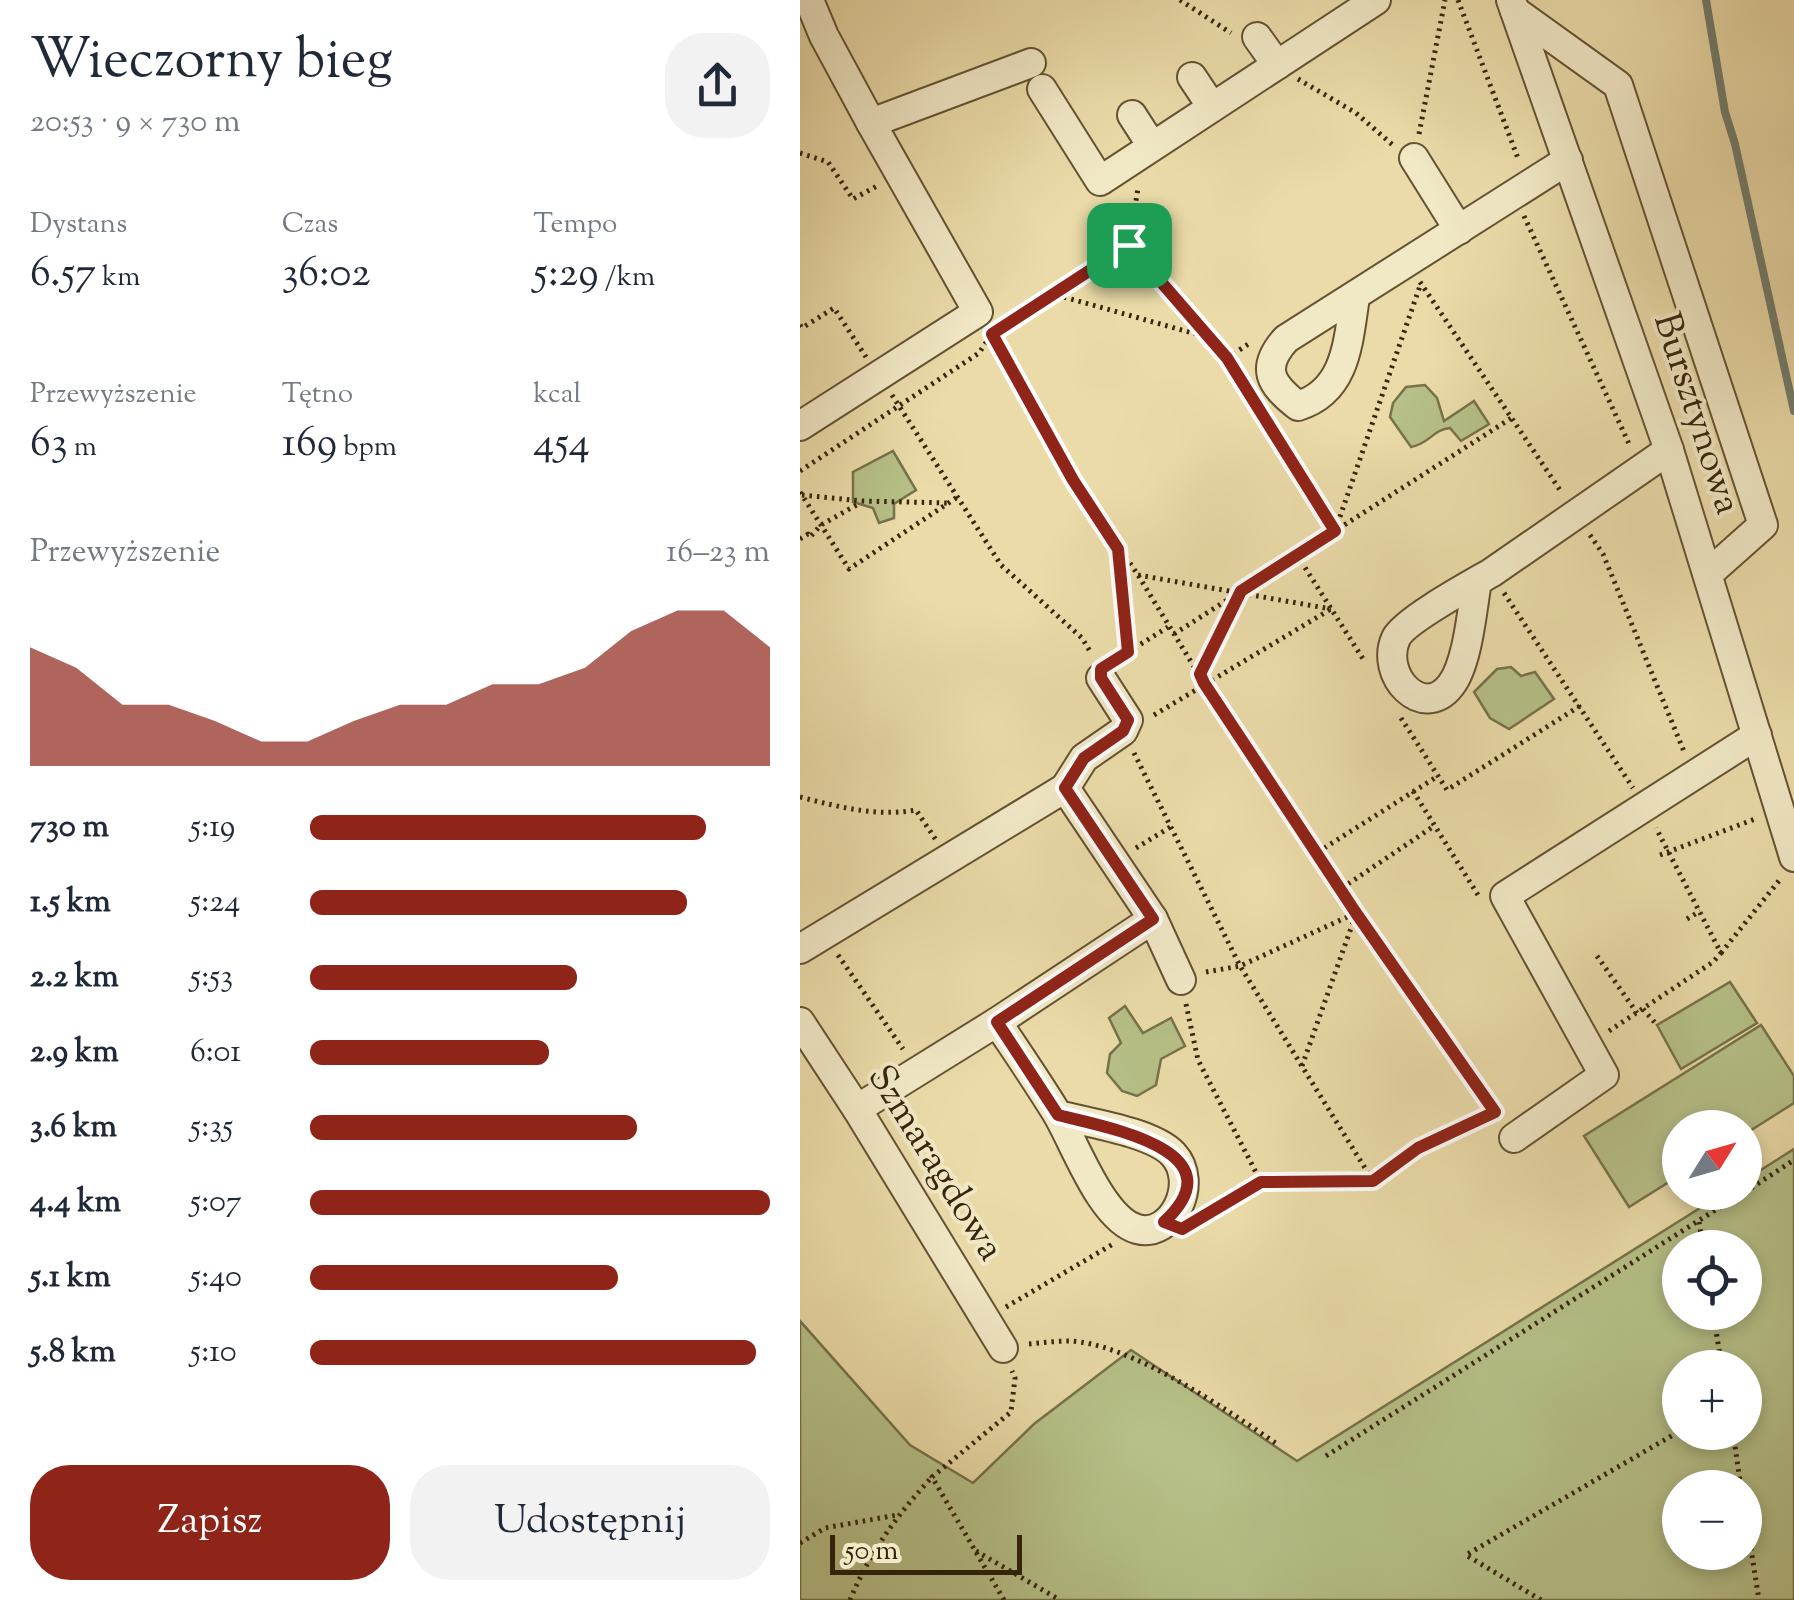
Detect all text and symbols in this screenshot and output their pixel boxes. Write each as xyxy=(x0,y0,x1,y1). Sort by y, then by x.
text: Wieczorny bieg xyxy=(30,23,393,102)
button: share xyxy=(665,33,770,138)
text: 20:53 · 9 × 730 m xyxy=(30,100,240,146)
pin xyxy=(1087,203,1172,288)
text: Dystans xyxy=(30,205,127,245)
text: Czas xyxy=(282,205,338,245)
text: Tempo xyxy=(533,205,617,245)
icon: arrive xyxy=(1102,218,1157,273)
text: 6.57 xyxy=(30,245,96,305)
text: 36:02 xyxy=(282,245,371,305)
text: 5:29 xyxy=(533,245,599,305)
text: km xyxy=(96,258,140,298)
text: /km xyxy=(599,258,655,298)
street label: Bursztynowa xyxy=(1637,306,1753,522)
text: Przewyższenie xyxy=(30,375,197,415)
text: Tętno xyxy=(282,375,353,415)
text: kcal xyxy=(533,375,581,415)
text: 63 xyxy=(30,415,68,475)
text: 169 xyxy=(282,415,337,475)
text: 454 xyxy=(533,415,590,475)
text: m xyxy=(68,428,97,468)
text: bpm xyxy=(337,428,397,468)
text: Przewyższenie xyxy=(30,530,220,576)
text: 16–23 m xyxy=(666,530,770,576)
text: 730 m xyxy=(30,805,109,851)
text: 5:19 xyxy=(190,805,235,851)
text: 1.5 km xyxy=(30,880,111,926)
text: 5:24 xyxy=(190,880,240,926)
text: 2.2 km xyxy=(30,955,119,1001)
text: 5:53 xyxy=(190,955,233,1001)
text: 2.9 km xyxy=(30,1030,119,1076)
text: 6:01 xyxy=(190,1030,241,1076)
street label: Szmaragdowa xyxy=(852,1056,1016,1272)
text: 3.6 km xyxy=(30,1105,117,1151)
text: 5:35 xyxy=(190,1105,233,1151)
north arrow xyxy=(1662,1110,1762,1210)
map controls xyxy=(1662,1110,1762,1570)
text: 4.4 km xyxy=(30,1180,121,1226)
text: 5:07 xyxy=(190,1180,242,1226)
button: locate xyxy=(1662,1230,1762,1330)
text: 5.1 km xyxy=(30,1255,111,1301)
text: 5:40 xyxy=(190,1255,242,1301)
text: 5.8 km xyxy=(30,1330,116,1376)
text: 5:10 xyxy=(190,1330,237,1376)
button: + xyxy=(1662,1350,1762,1450)
button: Zapisz xyxy=(30,1465,390,1580)
button: Udostępnij xyxy=(410,1465,770,1580)
button: − xyxy=(1662,1470,1762,1570)
scale bar xyxy=(830,1530,1022,1574)
text: 50 m xyxy=(845,1532,899,1572)

